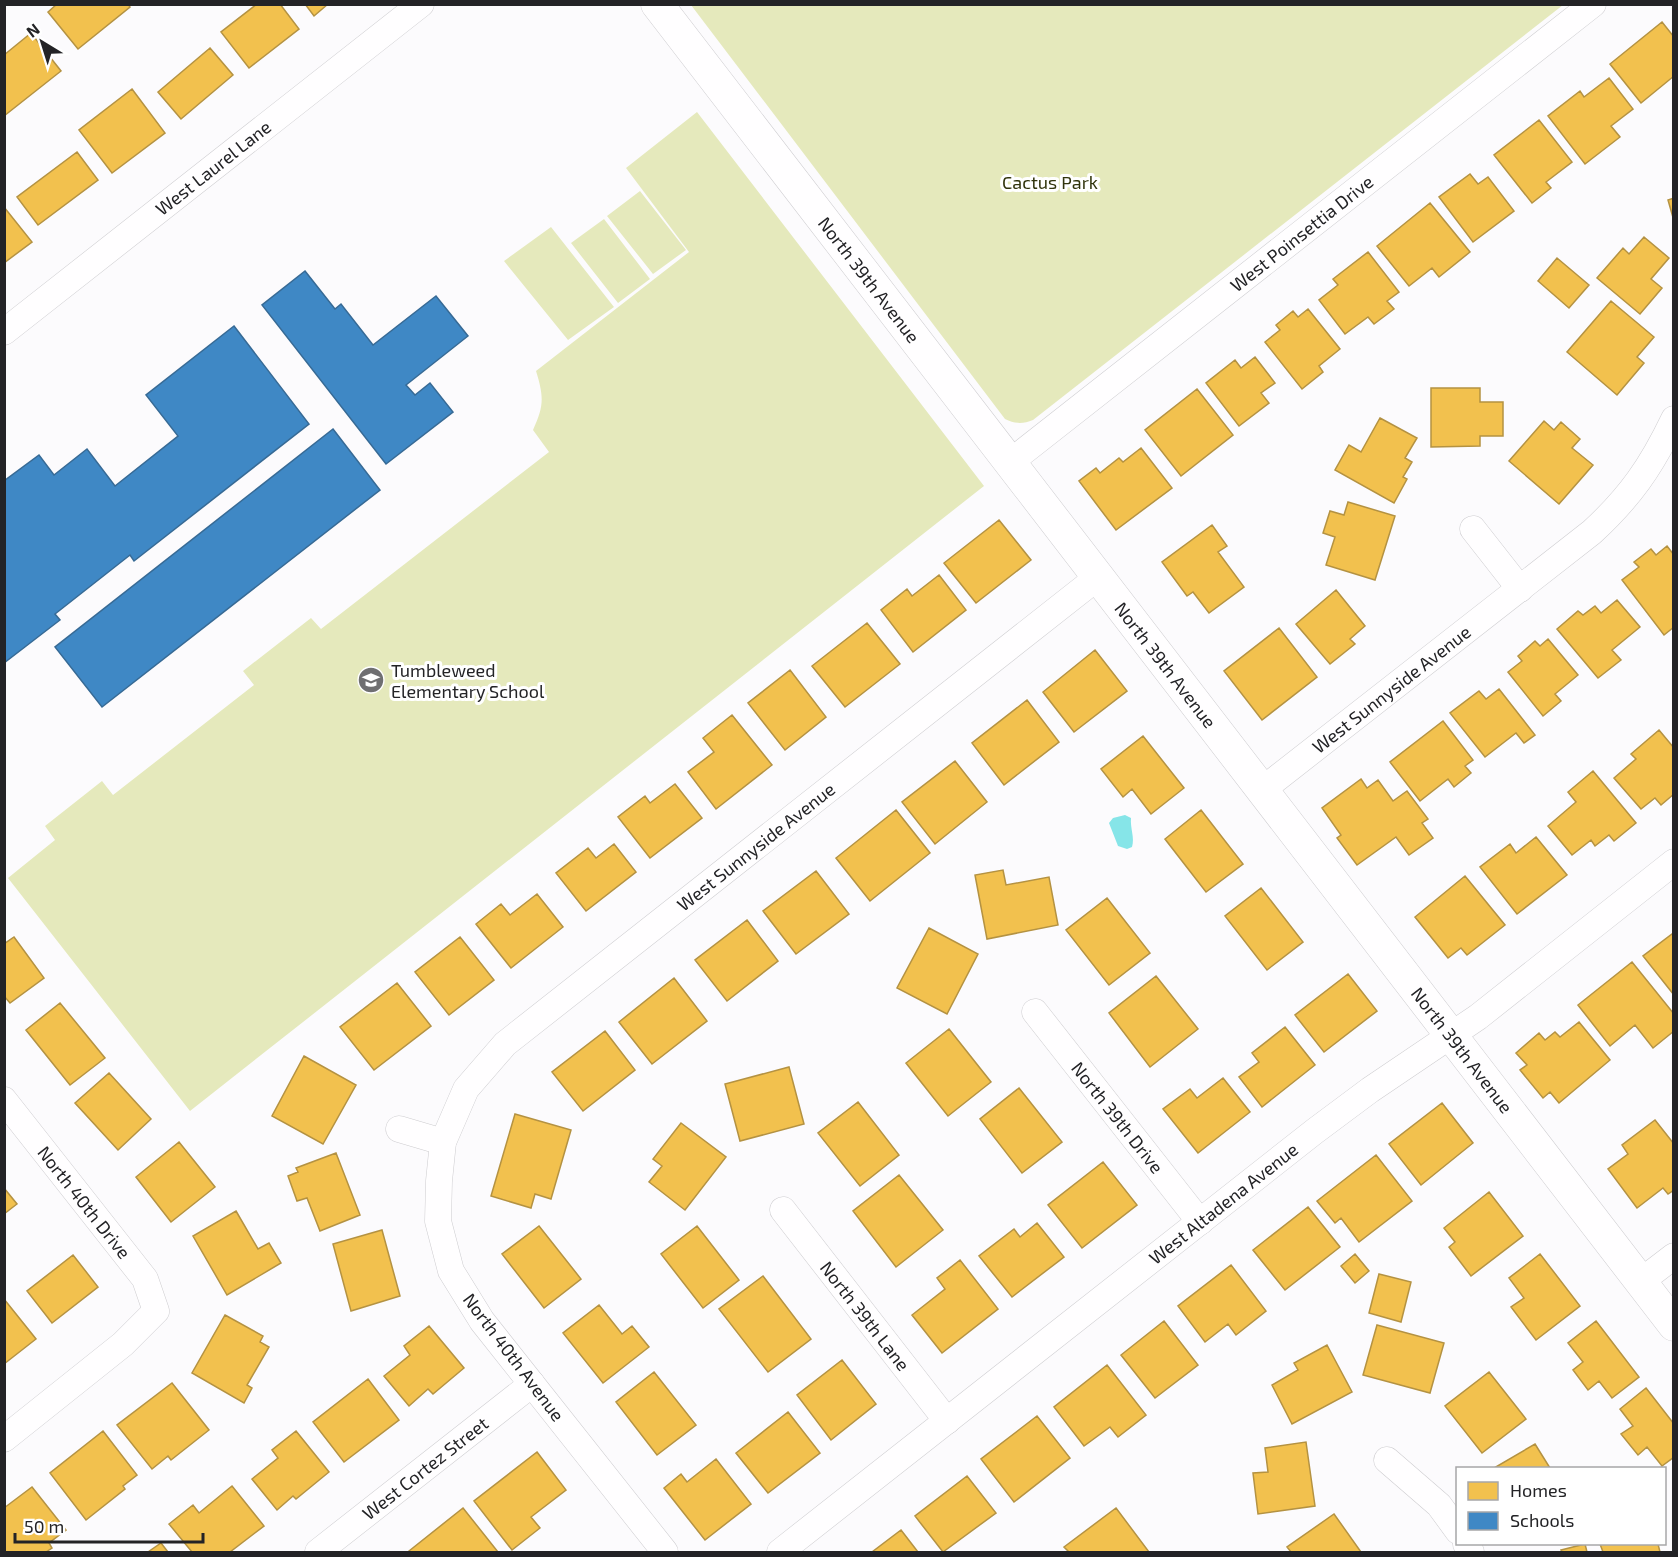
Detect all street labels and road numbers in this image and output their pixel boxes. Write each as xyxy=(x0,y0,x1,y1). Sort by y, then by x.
street label: West Laurel Lane xyxy=(151,115,275,220)
street label: West Poinsettia Drive xyxy=(1226,170,1377,296)
street label: North 39th Avenue xyxy=(814,212,925,347)
street label: North 39th Avenue xyxy=(1110,597,1221,732)
street label: West Sunnyside Avenue xyxy=(1308,620,1475,758)
street label: West Sunnyside Avenue xyxy=(672,778,839,915)
street label: North 39th Avenue xyxy=(1407,983,1518,1117)
street label: North 39th Drive xyxy=(1067,1057,1168,1178)
street label: West Altadena Avenue xyxy=(1144,1138,1302,1269)
street label: North 40th Drive xyxy=(33,1141,136,1263)
street label: North 39th Lane xyxy=(816,1257,915,1375)
street label: North 40th Avenue xyxy=(459,1289,569,1425)
street label: West Cortez Street xyxy=(358,1412,492,1524)

